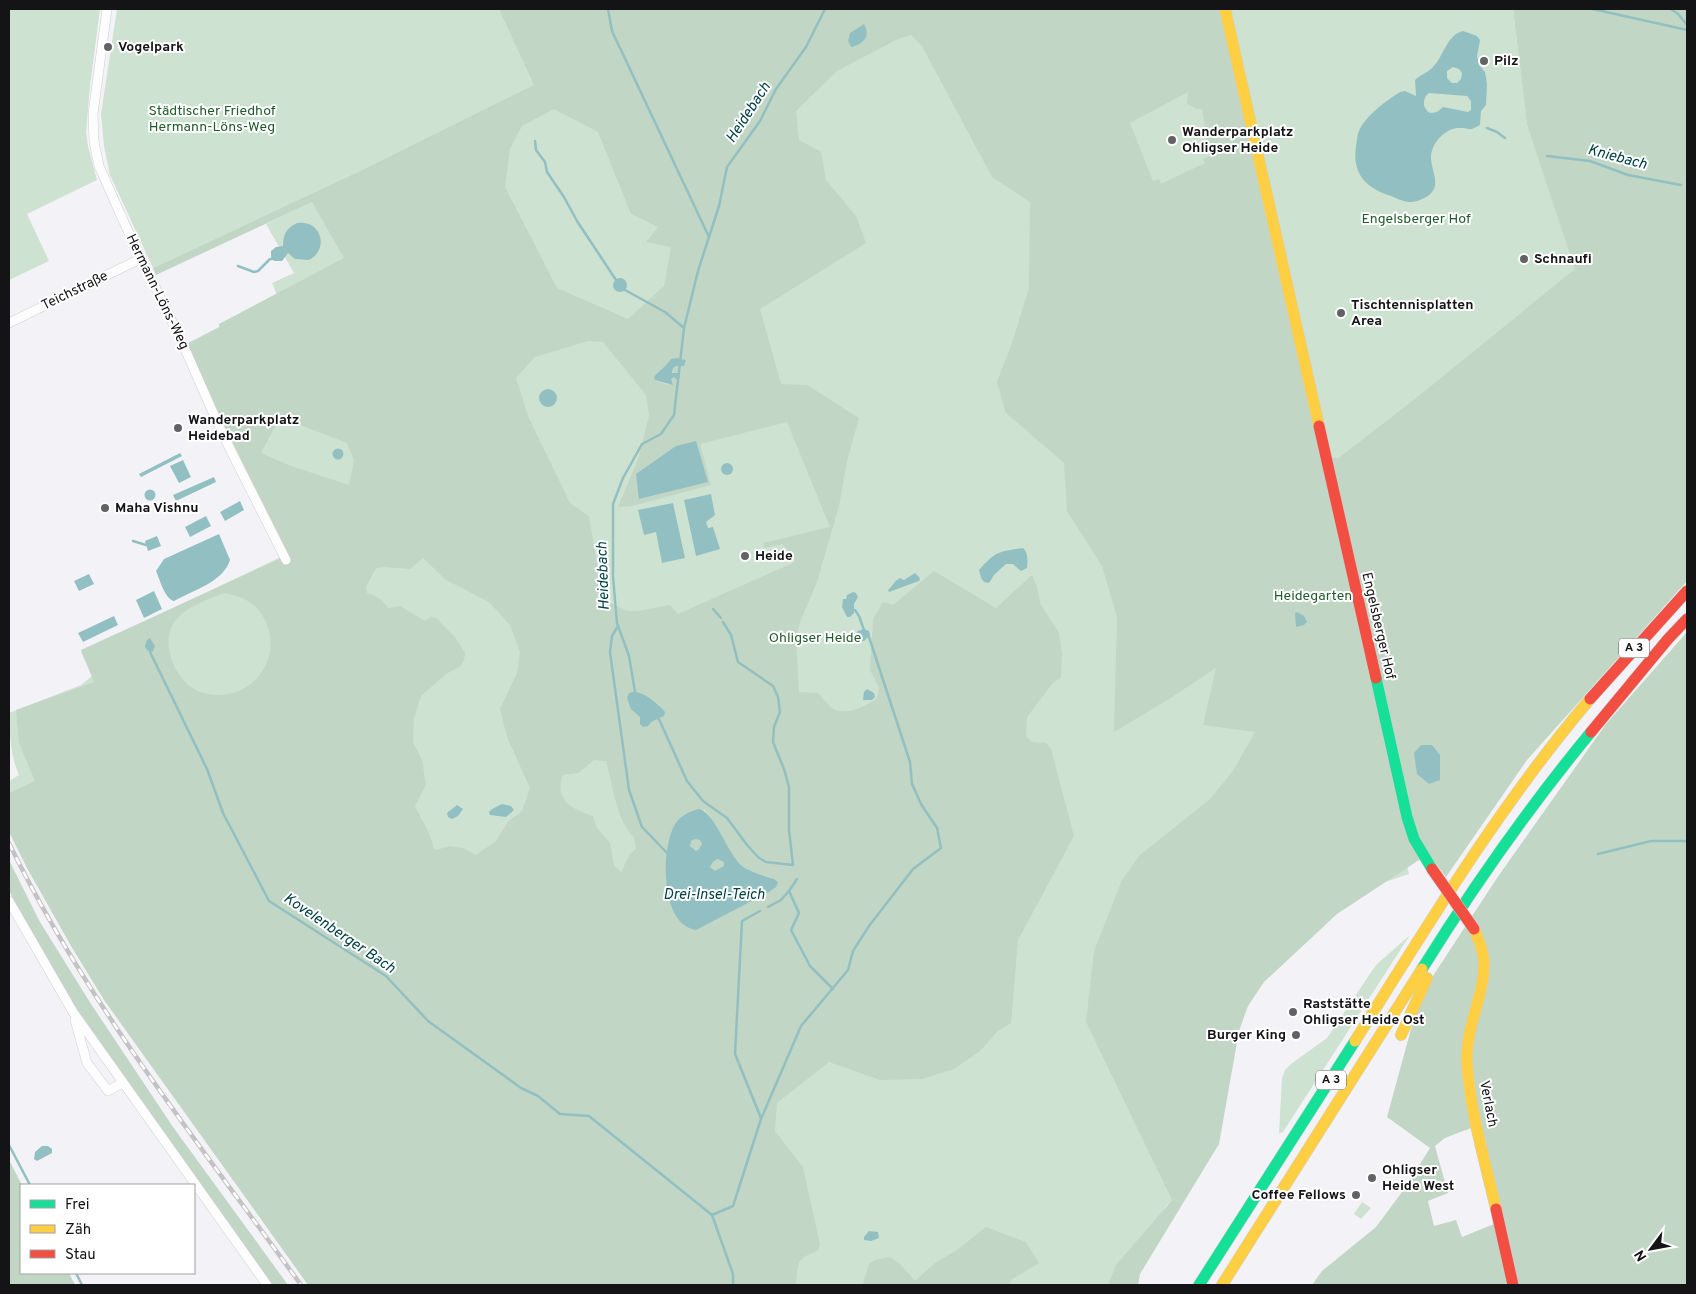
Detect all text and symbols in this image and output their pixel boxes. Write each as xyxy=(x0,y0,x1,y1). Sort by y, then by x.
place label: Vogelpark xyxy=(118,39,184,56)
marker: Vogelpark xyxy=(102,41,114,53)
place label: Pilz xyxy=(1494,53,1519,70)
marker: Pilz xyxy=(1478,55,1490,67)
water label: Heidebach xyxy=(722,79,776,147)
park label: Städtischer Friedhof Hermann-Löns-Weg xyxy=(149,103,276,136)
place label: Wanderparkplatz Ohligser Heide xyxy=(1182,124,1293,157)
marker: Wanderparkplatz Ohligser Heide xyxy=(1166,134,1178,146)
water label: Kniebach xyxy=(1585,141,1649,175)
park label: Engelsberger Hof xyxy=(1361,211,1471,228)
street label: Hermann-Löns-Weg xyxy=(122,231,192,353)
place label: Schnaufi xyxy=(1534,251,1592,268)
marker: Schnaufi xyxy=(1518,253,1530,265)
street label: Teichstraße xyxy=(39,268,111,314)
place label: Tischtennisplatten Area xyxy=(1351,297,1474,330)
marker: Tischtennisplatten Area xyxy=(1335,307,1347,319)
place label: Wanderparkplatz Heidebad xyxy=(188,412,299,445)
marker: Wanderparkplatz Heidebad xyxy=(172,422,184,434)
place label: Maha Vishnu xyxy=(115,500,199,517)
marker: Maha Vishnu xyxy=(99,502,111,514)
water label: Heidebach xyxy=(593,541,615,611)
place label: Heide xyxy=(755,548,793,565)
marker: Heide xyxy=(739,550,751,562)
street label: Engelsberger Hof xyxy=(1357,571,1399,681)
park label: Heidegarten xyxy=(1274,588,1352,605)
park label: Ohligser Heide xyxy=(769,630,861,647)
road number: A 3 xyxy=(1619,638,1649,658)
water label: Drei-Insel-Teich xyxy=(663,886,765,905)
water label: Kovelenberger Bach xyxy=(280,890,398,978)
place label: Raststätte Ohligser Heide Ost xyxy=(1303,996,1425,1029)
marker: Raststätte Ohligser Heide Ost xyxy=(1287,1006,1299,1018)
place label: Burger King xyxy=(1207,1027,1286,1044)
marker: Burger King xyxy=(1290,1029,1302,1041)
road number: A 3 xyxy=(1316,1070,1346,1090)
street label: Verlach xyxy=(1475,1079,1501,1129)
place label: Ohligser Heide West xyxy=(1382,1162,1454,1195)
marker: Ohligser Heide West xyxy=(1366,1172,1378,1184)
legend xyxy=(20,1184,195,1274)
place label: Coffee Fellows xyxy=(1251,1187,1346,1204)
marker: Coffee Fellows xyxy=(1350,1189,1362,1201)
text: Frei xyxy=(65,1196,90,1215)
text: Zäh xyxy=(65,1221,91,1240)
north arrow xyxy=(1626,1224,1676,1274)
text: Stau xyxy=(65,1246,96,1265)
text: N xyxy=(1631,1246,1651,1264)

